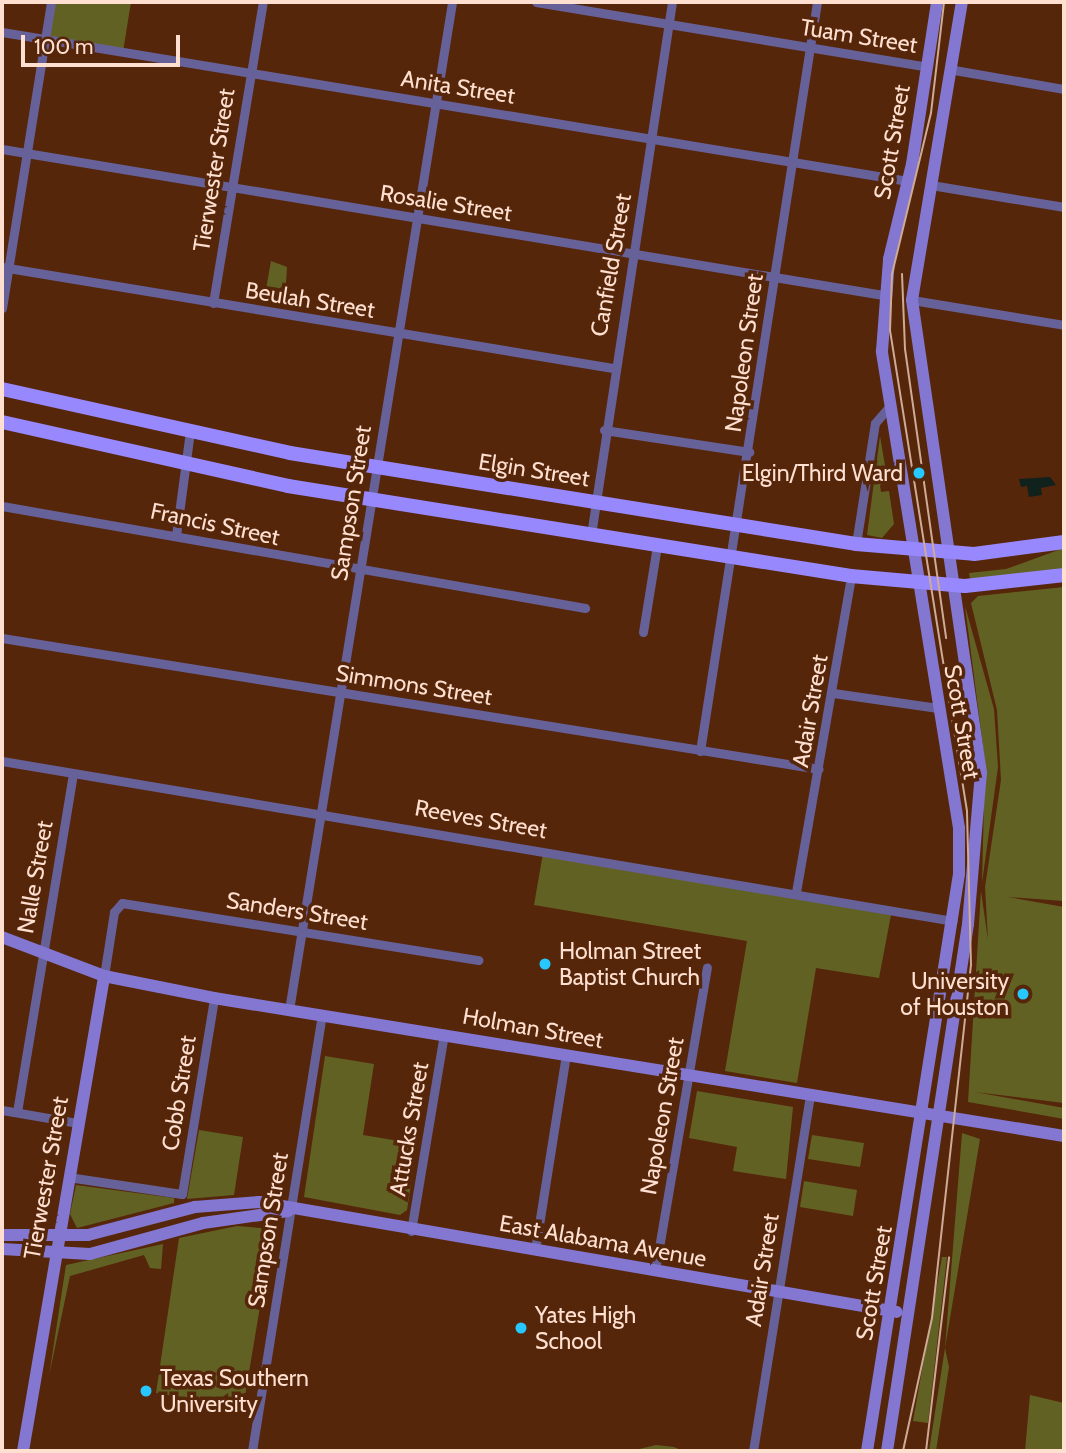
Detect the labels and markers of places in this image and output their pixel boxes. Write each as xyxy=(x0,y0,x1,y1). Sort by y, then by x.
place label: Elgin/Third Ward xyxy=(742,459,903,487)
marker: Elgin/Third Ward xyxy=(909,463,929,483)
place label: Holman Street Baptist Church xyxy=(559,937,701,991)
marker: Holman Street Baptist Church xyxy=(537,956,553,972)
place label: University of Houston xyxy=(900,967,1009,1021)
marker: University of Houston xyxy=(1015,986,1031,1002)
place label: Yates High School xyxy=(535,1301,636,1355)
marker: Yates High School xyxy=(513,1320,529,1336)
place label: Texas Southern University xyxy=(160,1364,309,1418)
marker: Texas Southern University xyxy=(138,1383,154,1399)

